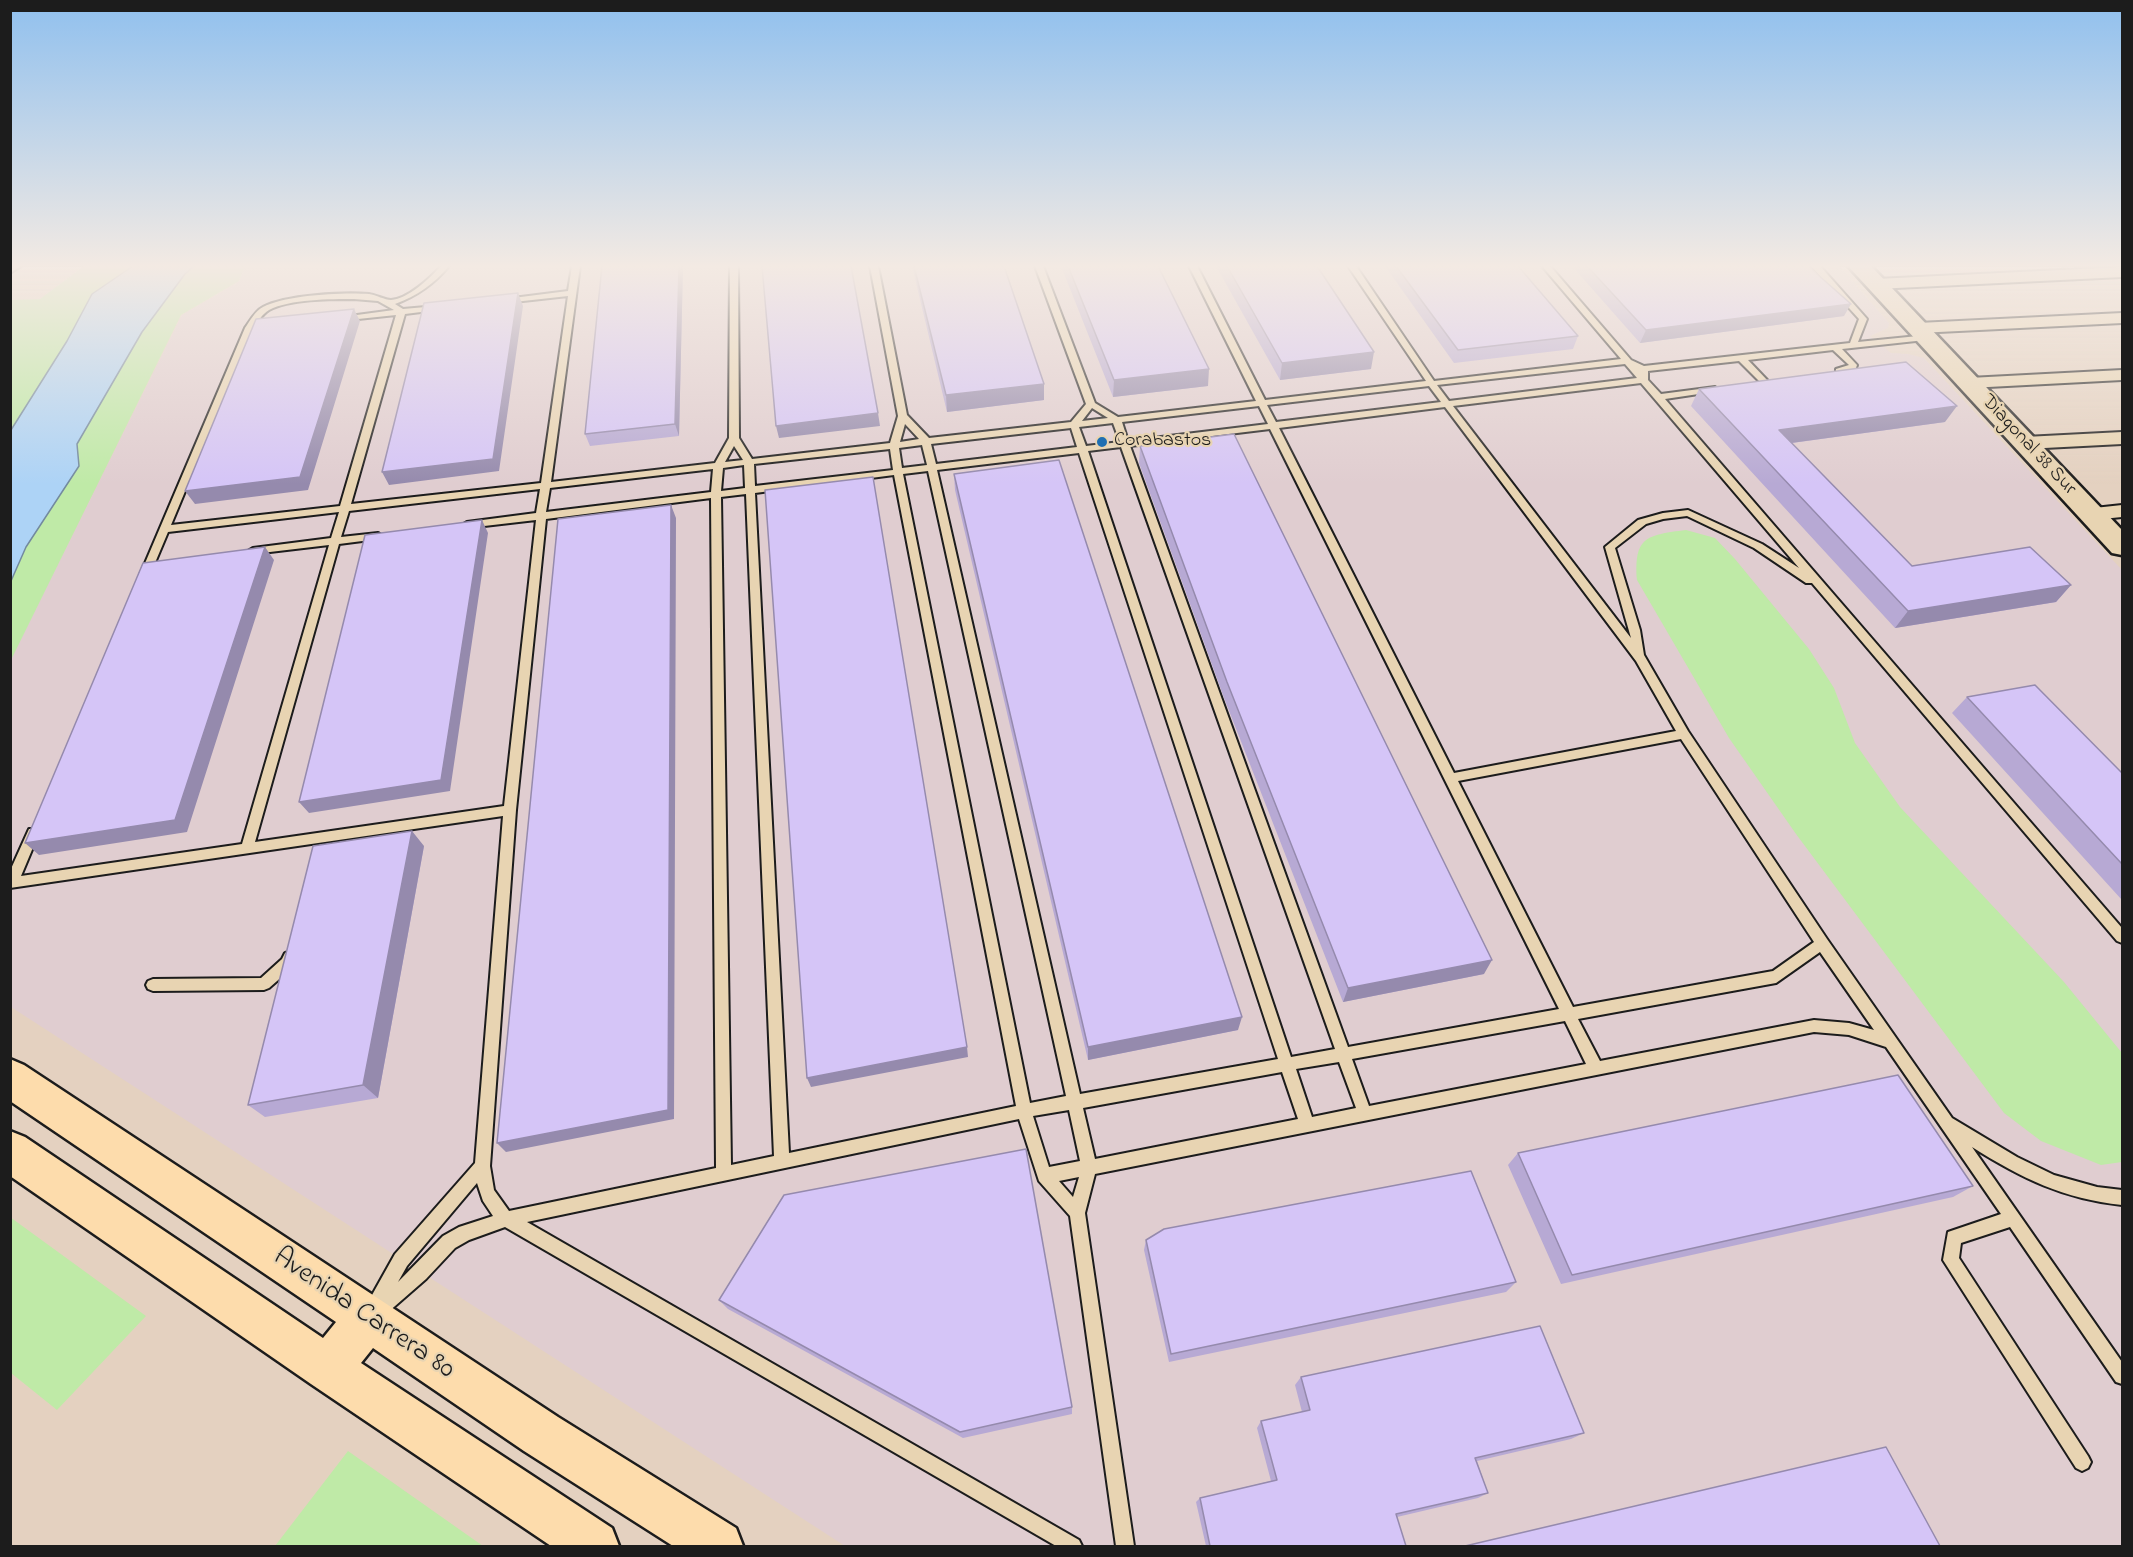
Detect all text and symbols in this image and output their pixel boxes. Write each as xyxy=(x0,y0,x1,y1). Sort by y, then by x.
street label: Diagonal 38 Sur xyxy=(1975,391,2081,501)
place label: Corabastos xyxy=(1114,430,1211,454)
marker: Corabastos xyxy=(1095,435,1109,449)
street label: Avenida Carrera 80 xyxy=(266,1242,460,1388)

